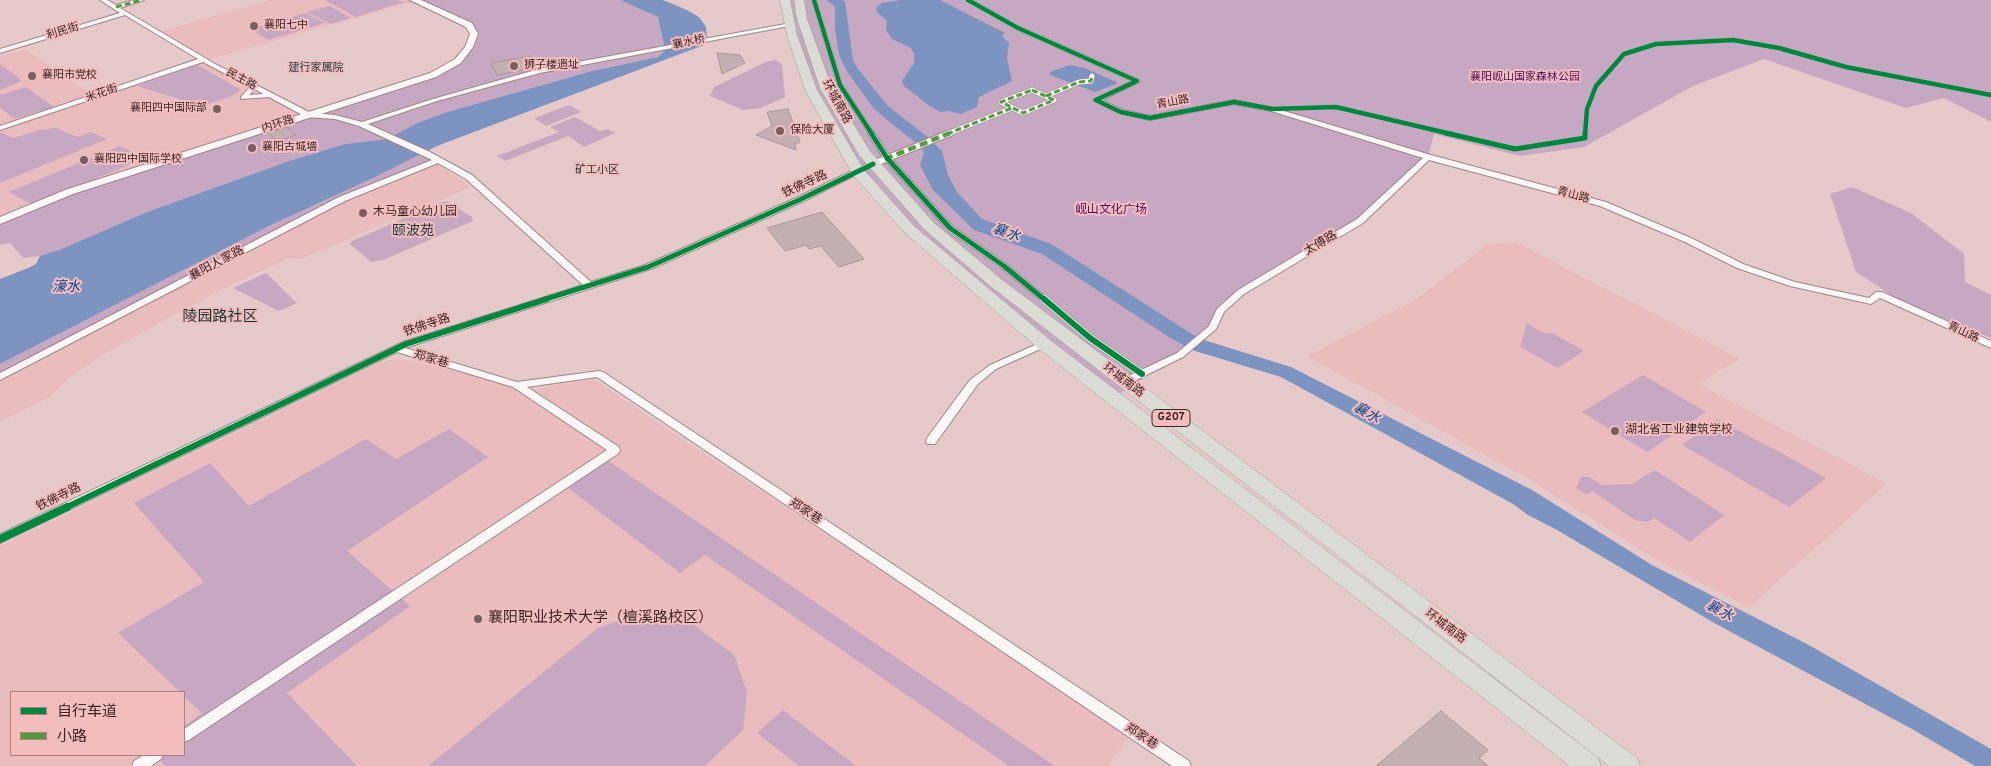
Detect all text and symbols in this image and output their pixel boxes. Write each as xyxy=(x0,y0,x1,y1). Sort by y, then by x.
place label: 襄阳七中 xyxy=(264,19,308,33)
marker: 襄阳七中 xyxy=(248,20,260,32)
street label: 利民街 xyxy=(45,21,81,43)
street label: 襄水桥 xyxy=(671,33,707,53)
place label: 狮子楼遗址 xyxy=(524,59,579,73)
marker: 狮子楼遗址 xyxy=(508,60,520,72)
district label: 建行家属院 xyxy=(289,62,343,76)
street label: 民主路 xyxy=(223,66,259,94)
place label: 襄阳市党校 xyxy=(42,69,97,83)
marker: 襄阳市党校 xyxy=(26,70,38,82)
park label: 襄阳岘山国家森林公园 xyxy=(1470,71,1580,85)
street label: 环城南路 xyxy=(818,78,854,126)
street label: 米花街 xyxy=(84,82,120,106)
street label: 青山路 xyxy=(1156,93,1190,113)
place label: 襄阳四中国际部 xyxy=(130,102,207,116)
marker: 襄阳四中国际部 xyxy=(211,103,223,115)
street label: 内环路 xyxy=(260,114,296,136)
place label: 保险大厦 xyxy=(790,124,834,138)
marker: 保险大厦 xyxy=(774,125,786,137)
place label: 襄阳古城墙 xyxy=(262,141,317,155)
marker: 襄阳古城墙 xyxy=(246,142,258,154)
place label: 襄阳四中国际学校 xyxy=(94,153,182,167)
marker: 襄阳四中国际学校 xyxy=(78,154,90,166)
district label: 矿工小区 xyxy=(575,164,619,178)
street label: 铁佛寺路 xyxy=(780,168,830,202)
street label: 青山路 xyxy=(1555,185,1591,207)
park label: 岘山文化广场 xyxy=(1075,204,1147,218)
place label: 木马童心幼儿园 xyxy=(373,206,457,220)
marker: 木马童心幼儿园 xyxy=(357,207,369,219)
water label: 襄水 xyxy=(990,221,1022,247)
district label: 颐波苑 xyxy=(392,224,434,240)
street label: 太傅路 xyxy=(1302,229,1340,259)
street label: 襄阳人家路 xyxy=(187,244,247,284)
water label: 濠水 xyxy=(52,280,80,296)
district label: 陵园路社区 xyxy=(183,309,257,327)
street label: 铁佛寺路 xyxy=(402,312,452,340)
street label: 青山路 xyxy=(1945,320,1981,346)
street label: 郑家巷 xyxy=(412,348,450,372)
street label: 环城南路 xyxy=(1099,361,1147,401)
water label: 襄水 xyxy=(1350,400,1382,428)
road number: G207 xyxy=(1152,409,1190,426)
place label: 湖北省工业建筑学校 xyxy=(1625,424,1733,438)
marker: 湖北省工业建筑学校 xyxy=(1609,425,1621,437)
street label: 铁佛寺路 xyxy=(34,481,84,515)
street label: 郑家巷 xyxy=(786,496,824,528)
water label: 襄水 xyxy=(1703,598,1735,626)
street label: 环城南路 xyxy=(1421,607,1469,647)
place label: 襄阳职业技术大学（檀溪路校区） xyxy=(488,610,713,628)
marker: 襄阳职业技术大学（檀溪路校区） xyxy=(472,613,484,625)
legend xyxy=(10,691,185,756)
text: 自行车道 xyxy=(57,703,117,722)
street label: 郑家巷 xyxy=(1122,721,1160,753)
text: 小路 xyxy=(57,728,87,747)

